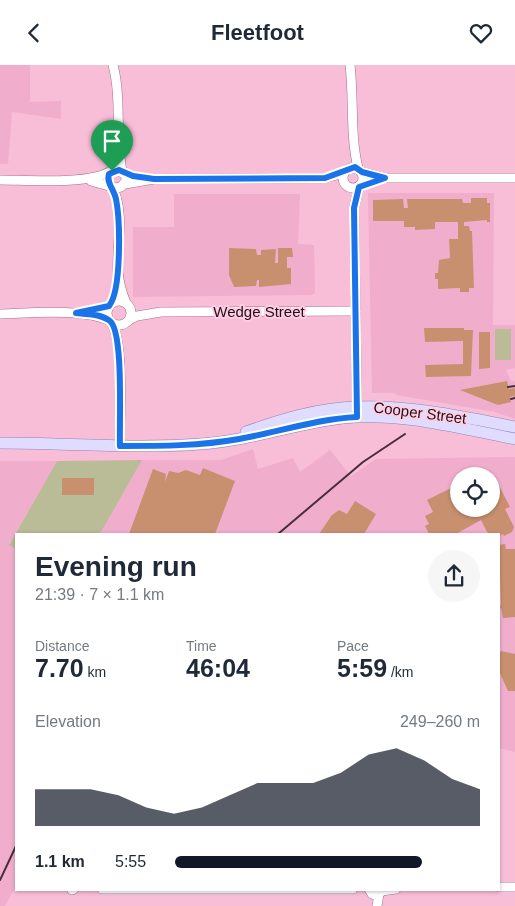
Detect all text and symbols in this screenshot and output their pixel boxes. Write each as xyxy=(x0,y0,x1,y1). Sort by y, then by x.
icon: back xyxy=(20,19,48,47)
icon: heart xyxy=(467,19,495,47)
text: Fleetfoot xyxy=(211,20,304,45)
pin xyxy=(91,120,133,171)
icon: arrive xyxy=(98,127,126,155)
street label: Wedge Street xyxy=(213,303,306,320)
street label: Cooper Street xyxy=(373,398,468,427)
map controls xyxy=(450,467,500,517)
button: locate xyxy=(450,467,500,517)
button: share xyxy=(428,550,480,602)
text: Evening run xyxy=(35,551,197,582)
text: 21:39 · 7 × 1.1 km xyxy=(35,586,164,603)
text: Distance xyxy=(35,638,89,654)
text: Time xyxy=(186,638,217,654)
text: Pace xyxy=(337,638,369,654)
text: 7.70 xyxy=(35,654,84,682)
text: 46:04 xyxy=(186,654,250,682)
text: 5:59 xyxy=(337,654,387,682)
text: km xyxy=(84,664,106,680)
text: /km xyxy=(387,664,414,680)
text: Elevation xyxy=(35,713,101,730)
text: 249–260 m xyxy=(400,713,480,730)
text: 1.1 km xyxy=(35,853,85,870)
text: 5:55 xyxy=(115,853,146,870)

